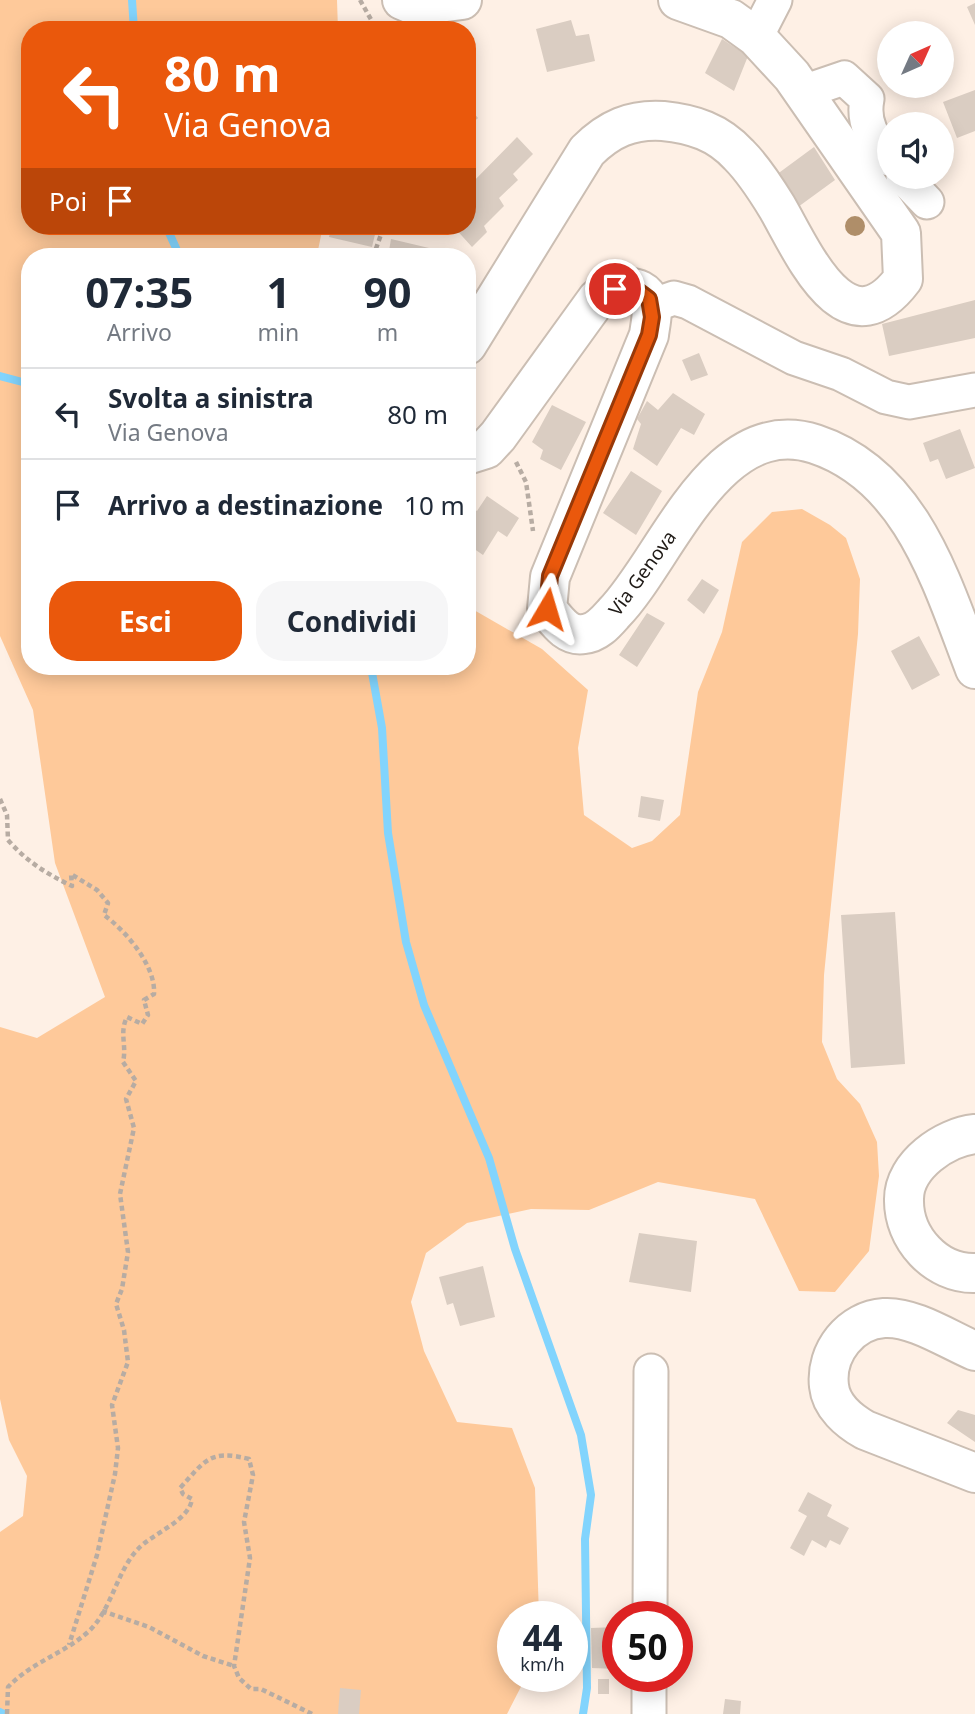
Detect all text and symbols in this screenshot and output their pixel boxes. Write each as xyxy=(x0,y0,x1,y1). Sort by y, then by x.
north arrow xyxy=(877,21,954,98)
map controls xyxy=(877,21,954,189)
text: 80 m xyxy=(164,40,281,106)
icon: left xyxy=(49,49,140,140)
text: Via Genova xyxy=(164,103,332,146)
button: sound xyxy=(877,112,954,189)
icon: arrive xyxy=(101,182,139,220)
text: Poi xyxy=(49,183,87,219)
pin xyxy=(585,259,645,319)
text: 07:35 xyxy=(85,263,193,320)
text: 1 xyxy=(266,263,290,320)
text: 90 xyxy=(364,263,412,320)
icon: arrive xyxy=(596,270,634,308)
text: Arrivo xyxy=(107,316,172,348)
text: min xyxy=(258,316,299,348)
text: m xyxy=(377,316,398,348)
text: Svolta a sinistra xyxy=(108,380,314,416)
icon: left xyxy=(49,395,87,433)
text: 80 m xyxy=(387,396,448,432)
text: Via Genova xyxy=(108,416,229,448)
icon: arrive xyxy=(49,486,87,524)
text: Arrivo a destinazione xyxy=(108,487,383,523)
text: 10 m xyxy=(404,487,465,523)
street label: Via Genova xyxy=(602,525,682,621)
position arrow xyxy=(510,572,584,646)
button: Esci xyxy=(49,581,242,661)
button: Condividi xyxy=(256,581,448,661)
speed limit sign: 50 xyxy=(602,1601,693,1692)
text: 44 xyxy=(522,1614,563,1661)
text: km/h xyxy=(520,1652,565,1676)

